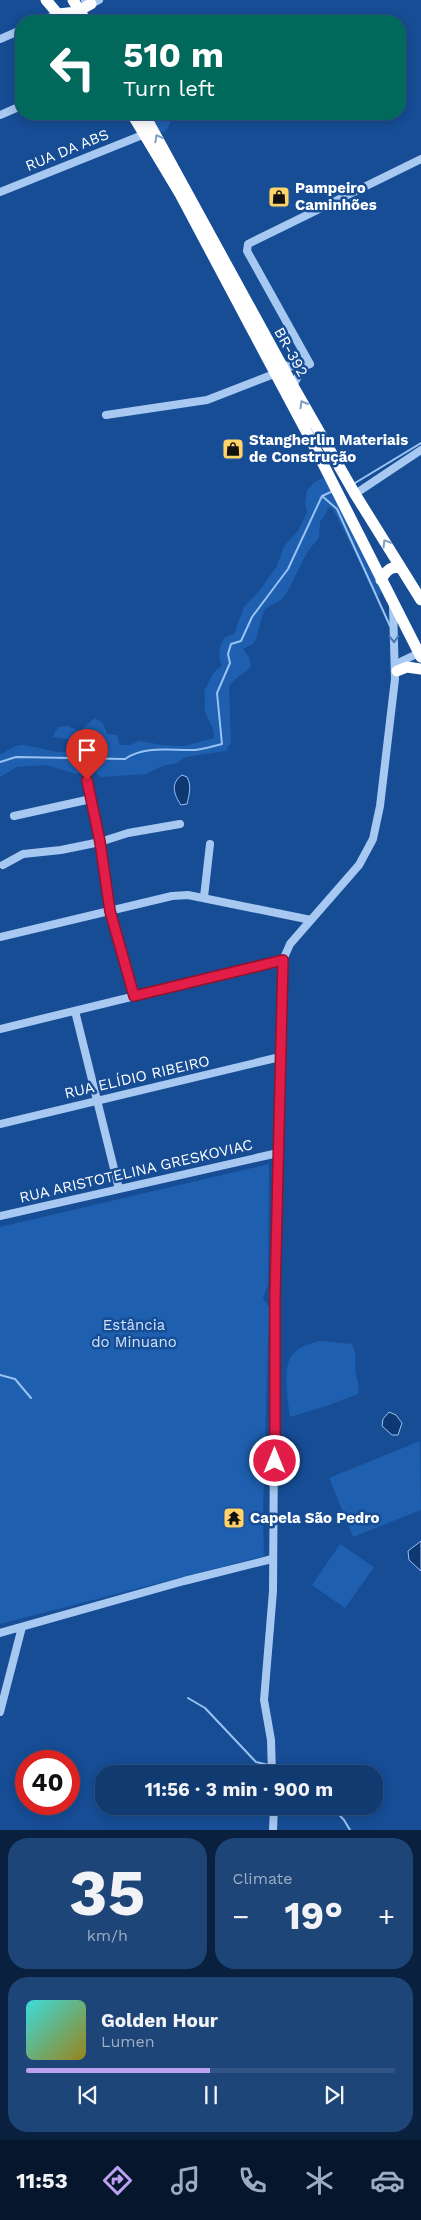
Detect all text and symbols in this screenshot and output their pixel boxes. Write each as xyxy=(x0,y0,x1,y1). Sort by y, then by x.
text: 510 m xyxy=(123,34,224,76)
icon: left xyxy=(40,35,105,100)
text: Turn left xyxy=(123,76,215,101)
street label: RUA DA ABS xyxy=(23,125,111,175)
one-way arrow xyxy=(155,134,165,143)
place label: Pampeiro Caminhões xyxy=(295,179,377,214)
shop icon: Pampeiro Caminhões xyxy=(267,185,291,209)
street label: BR-392 xyxy=(270,324,312,380)
one-way arrow xyxy=(299,400,309,409)
place label: Stangherlin Materiais de Construção xyxy=(249,431,408,466)
shop icon: Stangherlin Materiais de Construção xyxy=(221,437,245,461)
one-way arrow xyxy=(383,540,392,549)
one-way arrow xyxy=(389,636,399,643)
pin xyxy=(66,729,108,780)
icon: arrive xyxy=(73,736,101,764)
street label: RUA ELÍDIO RIBEIRO xyxy=(63,1052,211,1102)
street label: RUA ARISTOTELINA GRESKOVIAC xyxy=(18,1135,254,1207)
park label: Estância do Minuano xyxy=(91,1316,177,1351)
position arrow xyxy=(248,1434,300,1486)
temple icon: Capela São Pedro xyxy=(222,1506,246,1530)
place label: Capela São Pedro xyxy=(250,1509,380,1527)
speed limit sign: 40 xyxy=(15,1750,80,1815)
text: 11:56 · 3 min · 900 m xyxy=(145,1778,333,1801)
text: 35 xyxy=(69,1855,145,1931)
text: Climate xyxy=(233,1869,293,1888)
text: 19° xyxy=(284,1894,343,1938)
text: − xyxy=(233,1900,249,1933)
text: + xyxy=(378,1900,395,1933)
text: km/h xyxy=(87,1926,128,1945)
text: Golden Hour xyxy=(101,2009,218,2032)
text: Lumen xyxy=(101,2032,155,2051)
icon: previous xyxy=(74,2081,102,2109)
icon: pause xyxy=(197,2081,225,2109)
icon: next xyxy=(320,2081,348,2109)
icon: directions xyxy=(100,2163,135,2198)
icon: music xyxy=(168,2163,203,2198)
icon: phone xyxy=(235,2163,270,2198)
icon: climate xyxy=(302,2163,337,2198)
icon: car xyxy=(370,2163,405,2198)
text: 11:53 xyxy=(16,2168,68,2193)

